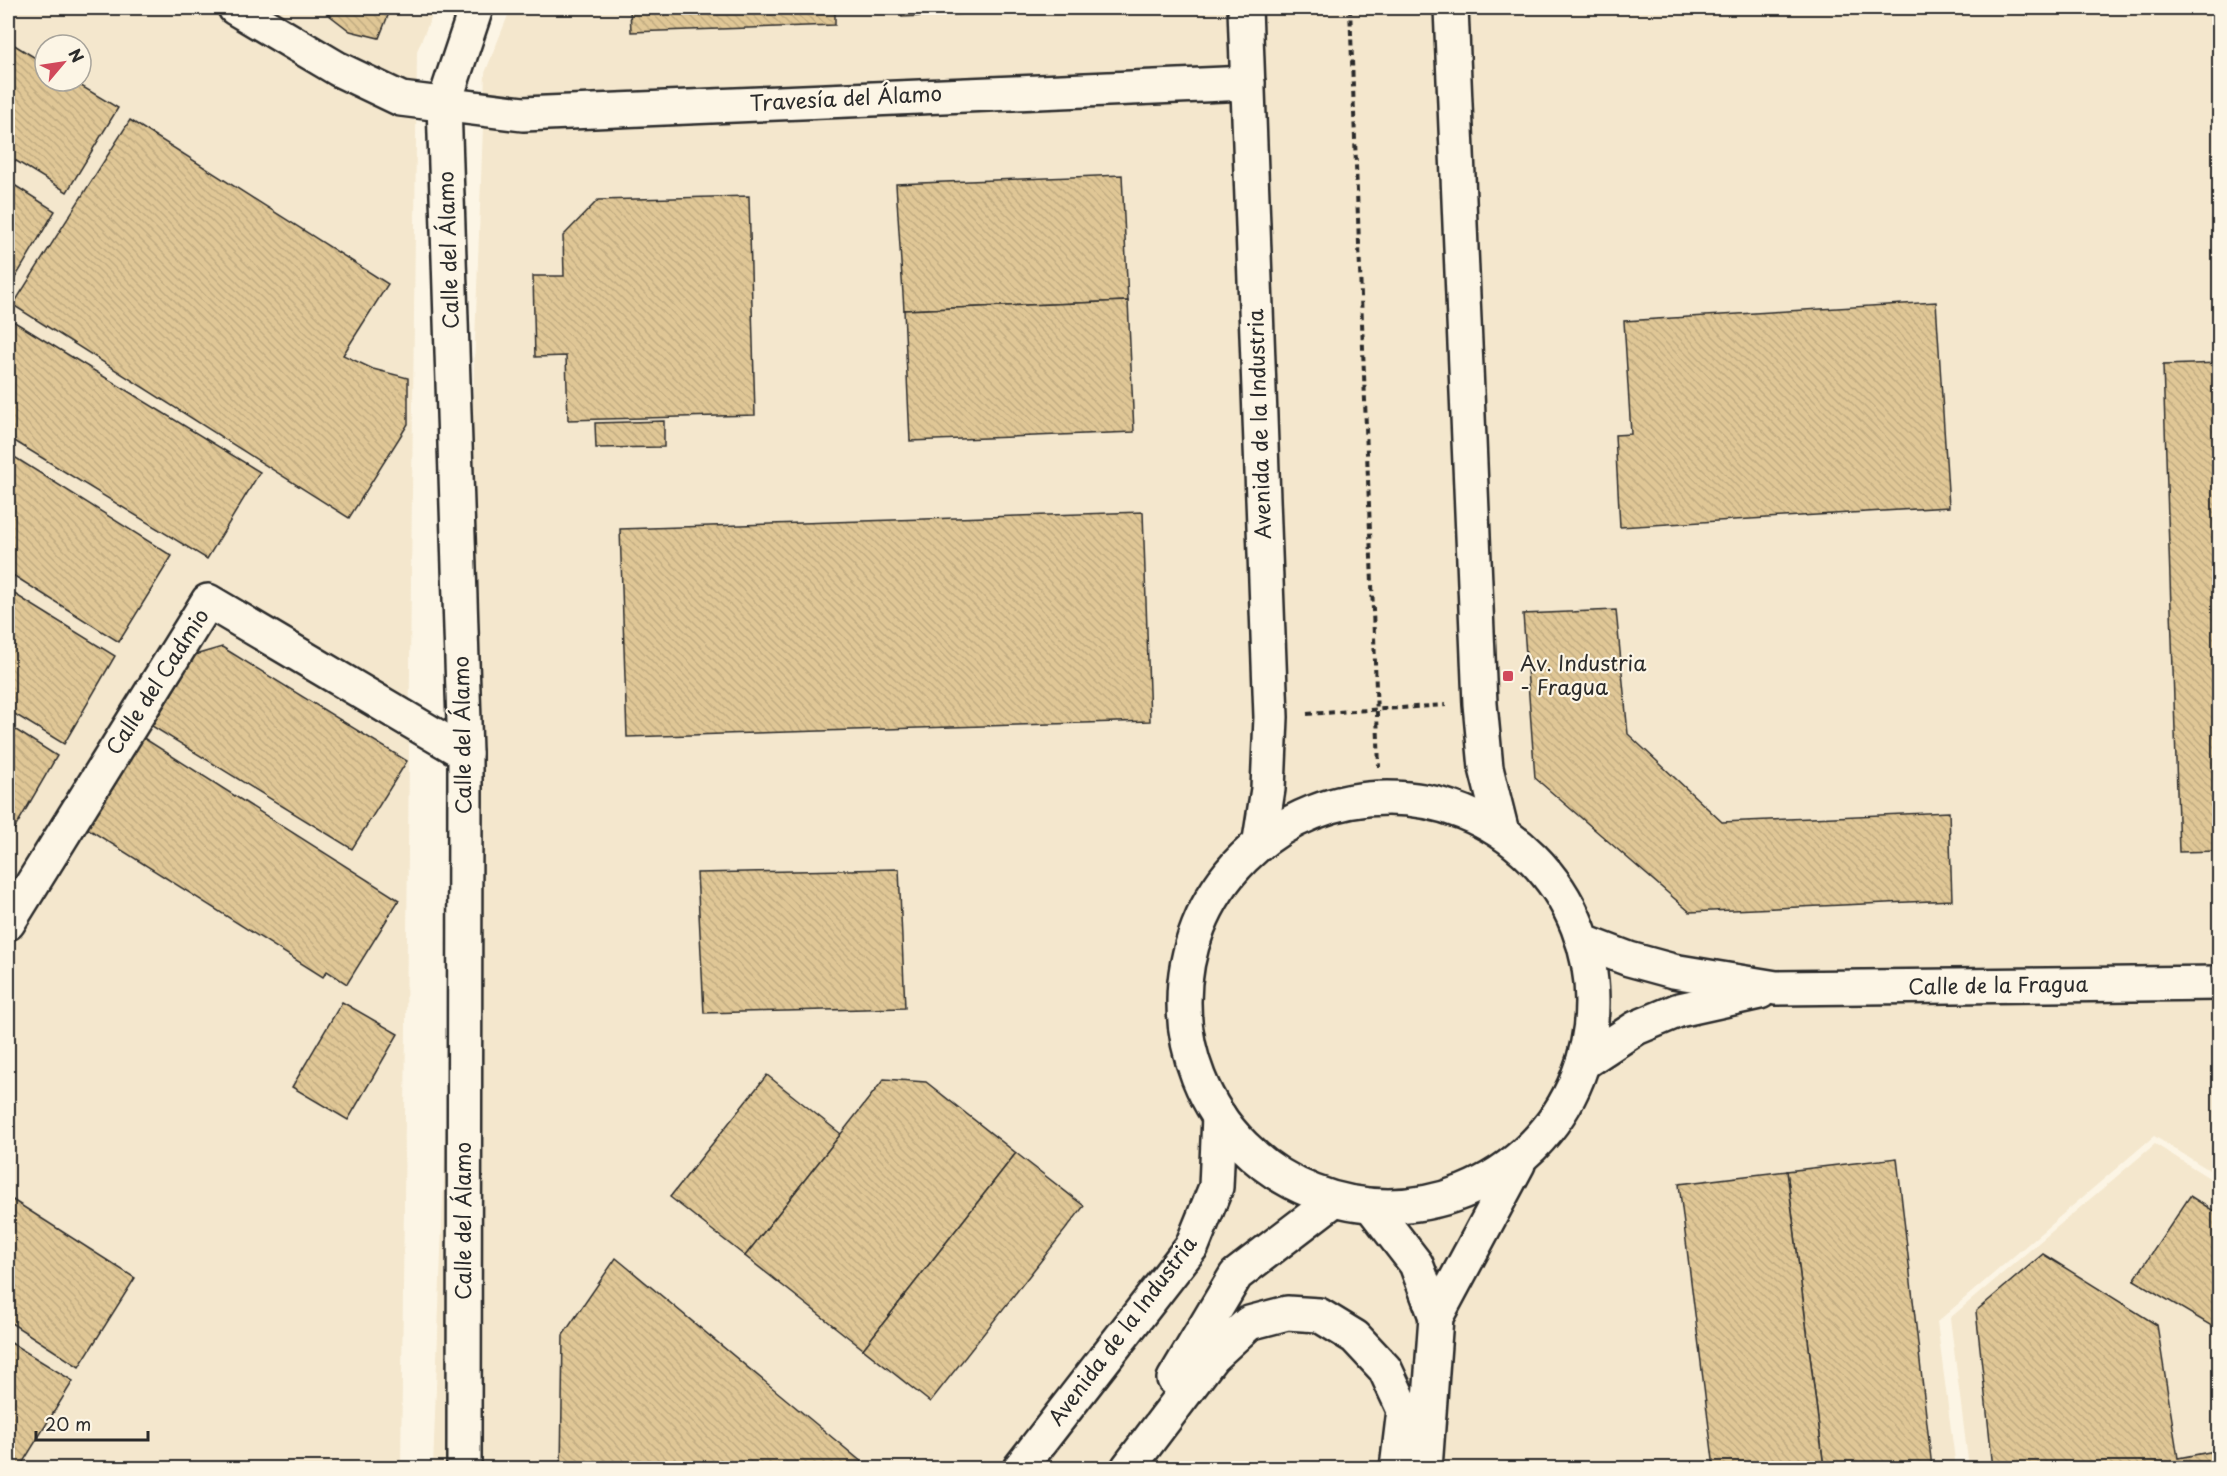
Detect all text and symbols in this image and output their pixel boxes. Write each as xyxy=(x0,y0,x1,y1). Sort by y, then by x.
north arrow xyxy=(33,33,93,93)
text: N xyxy=(63,44,91,67)
street label: Travesía del Álamo xyxy=(749,76,943,118)
street label: Calle del Álamo xyxy=(428,171,466,330)
street label: Avenida de la Industria xyxy=(1238,308,1278,540)
street label: Calle del Cadmio xyxy=(97,601,216,761)
place label: Av. Industria - Fragua xyxy=(1520,646,1647,702)
street label: Calle del Álamo xyxy=(444,656,478,814)
marker: Av. Industria - Fragua xyxy=(1501,669,1515,683)
street label: Calle de la Fragua xyxy=(1908,966,2089,1002)
street label: Calle del Álamo xyxy=(446,1142,478,1300)
street label: Avenida de la Industria xyxy=(1039,1228,1204,1431)
scale bar xyxy=(36,1404,148,1442)
text: 20 m xyxy=(45,1410,91,1437)

